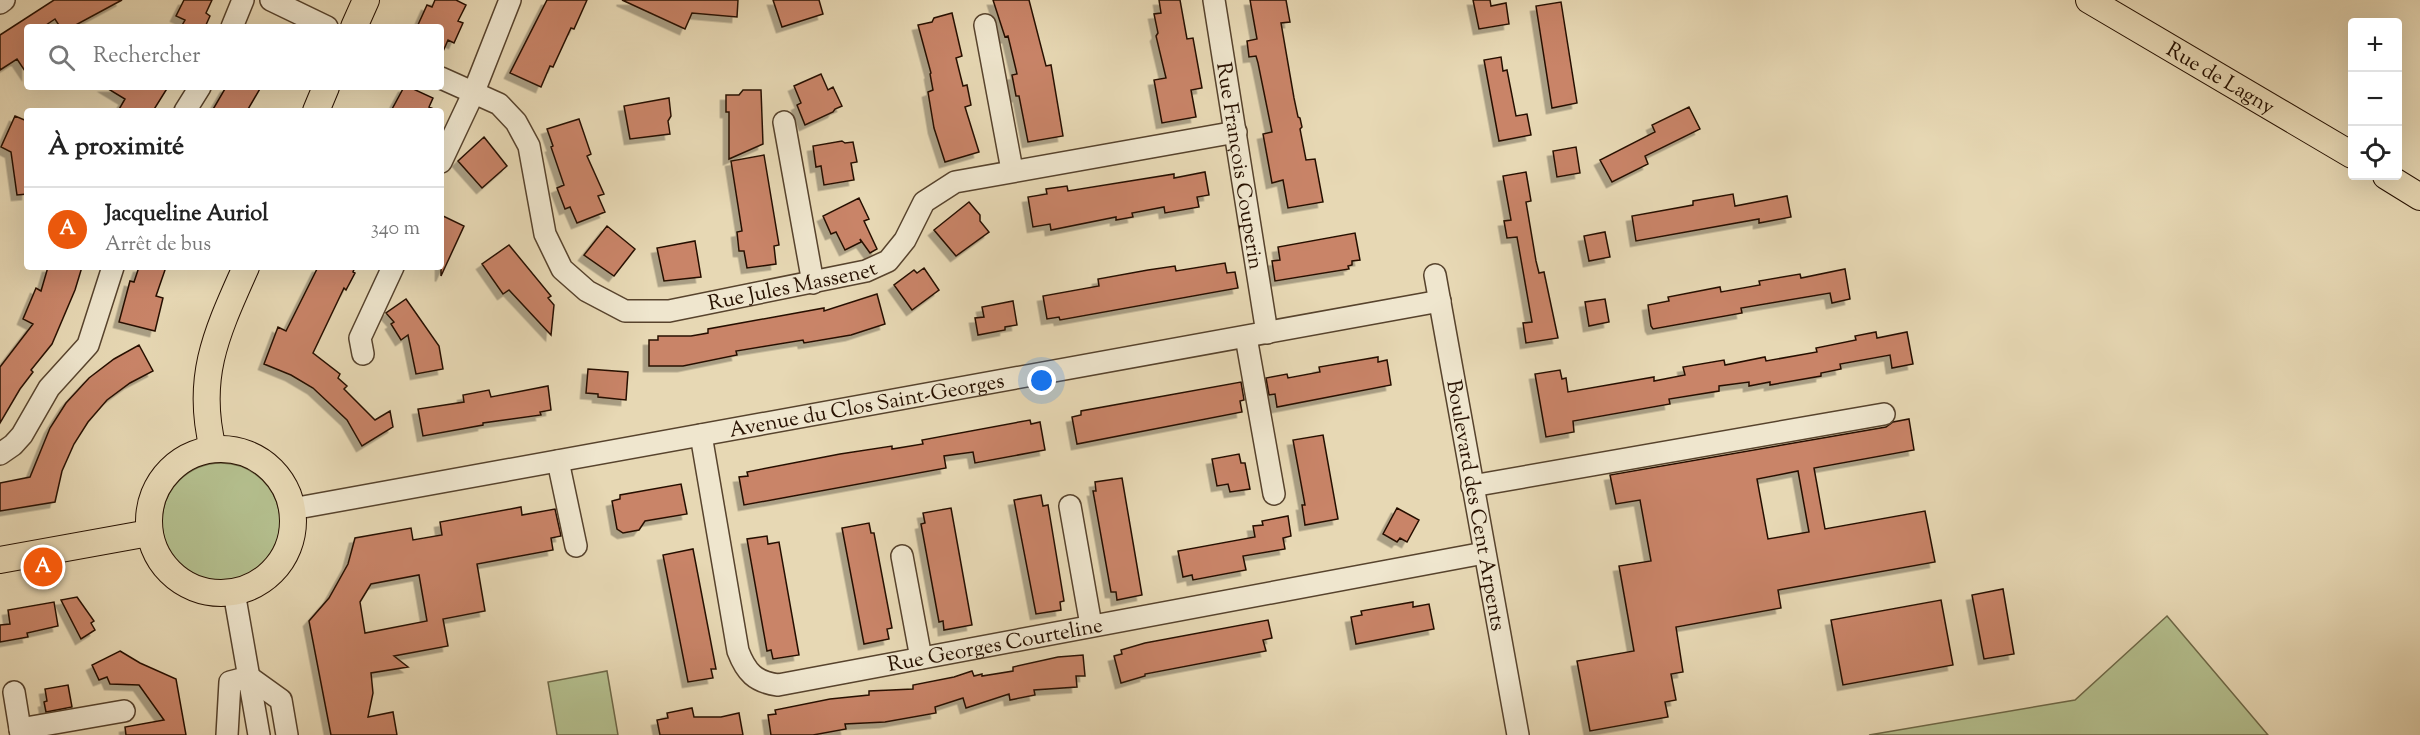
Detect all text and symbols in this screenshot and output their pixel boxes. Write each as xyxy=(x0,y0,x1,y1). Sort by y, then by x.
map controls xyxy=(2348,18,2402,180)
button: + xyxy=(2348,18,2402,72)
search box xyxy=(24,24,444,90)
street label: Rue de Lagny xyxy=(2160,36,2280,123)
icon: search xyxy=(45,41,78,74)
text: Rechercher xyxy=(93,41,200,73)
street label: Rue François Couperin xyxy=(1207,60,1270,272)
button: − xyxy=(2348,72,2402,126)
button: locate xyxy=(2348,126,2402,180)
text: À proximité xyxy=(48,129,184,166)
text: Jacqueline Auriol xyxy=(105,199,268,231)
text: A xyxy=(59,215,76,244)
text: 340 m xyxy=(371,215,420,244)
text: Arrêt de bus xyxy=(105,231,211,260)
street label: Rue Jules Massenet xyxy=(706,255,883,320)
your location xyxy=(1027,366,1056,395)
street label: Avenue du Clos Saint-Georges xyxy=(727,367,1007,446)
street label: Boulevard des Cent Arpents xyxy=(1437,378,1512,633)
pin: A xyxy=(24,544,63,590)
street label: Rue Georges Courteline xyxy=(885,612,1106,681)

